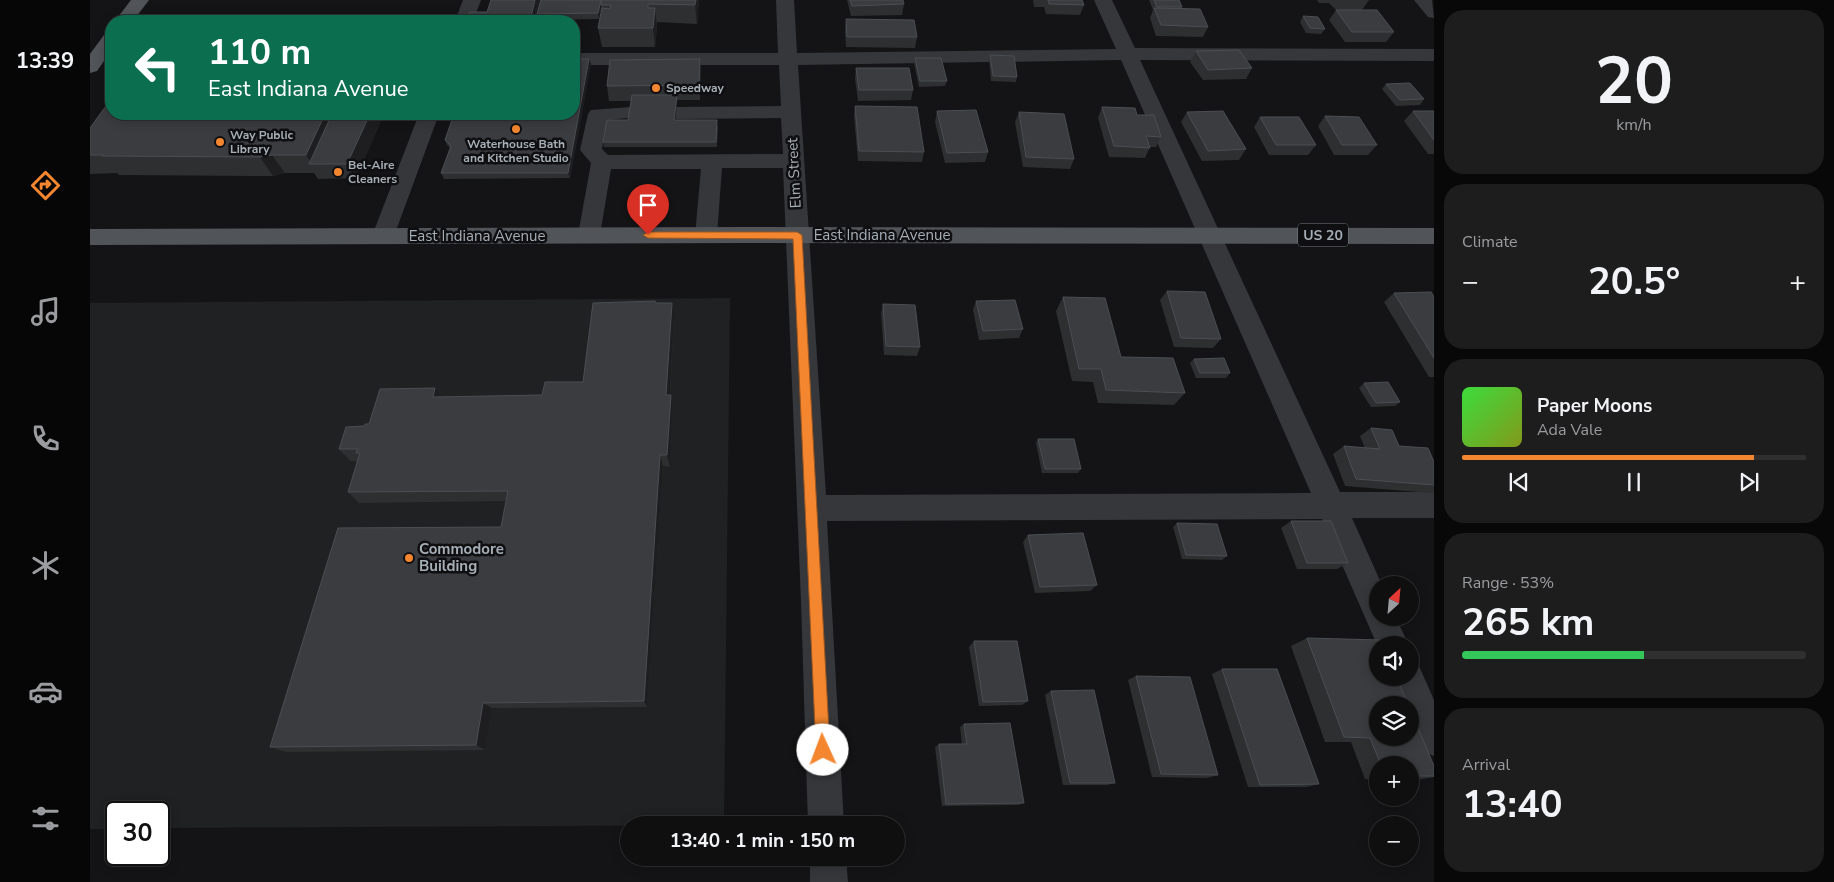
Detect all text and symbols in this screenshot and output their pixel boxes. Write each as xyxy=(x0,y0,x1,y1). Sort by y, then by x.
text: 110 m xyxy=(208,29,311,76)
icon: left xyxy=(125,35,190,100)
text: 20 xyxy=(1595,37,1673,126)
text: 13:39 xyxy=(16,46,74,76)
text: East Indiana Avenue xyxy=(208,74,409,104)
place label: Speedway xyxy=(666,80,725,96)
marker: Speedway xyxy=(650,82,662,94)
text: km/h xyxy=(1616,114,1652,136)
marker: Waterhouse Bath and Kitchen Studio xyxy=(510,123,522,135)
place label: Way Public Library xyxy=(230,127,293,157)
marker: Way Public Library xyxy=(214,136,226,148)
place label: Waterhouse Bath and Kitchen Studio xyxy=(463,136,569,166)
street label: Elm Street xyxy=(782,136,806,209)
place label: Bel-Aire Cleaners xyxy=(348,157,397,187)
marker: Bel-Aire Cleaners xyxy=(332,166,344,178)
icon: directions xyxy=(28,168,63,203)
pin xyxy=(627,184,669,235)
icon: arrive xyxy=(634,191,662,219)
road number: US 20 xyxy=(1298,224,1348,246)
street label: East Indiana Avenue xyxy=(814,225,950,245)
street label: East Indiana Avenue xyxy=(409,226,545,246)
text: Climate xyxy=(1462,231,1517,253)
text: 20.5° xyxy=(1588,256,1680,307)
text: − xyxy=(1462,263,1479,301)
text: + xyxy=(1789,263,1806,301)
icon: music xyxy=(28,294,63,329)
text: Paper Moons xyxy=(1537,393,1652,419)
text: Ada Vale xyxy=(1537,419,1602,441)
icon: phone xyxy=(28,421,63,456)
icon: previous xyxy=(1505,468,1533,496)
icon: pause xyxy=(1620,468,1648,496)
icon: next xyxy=(1735,468,1763,496)
place label: Commodore Building xyxy=(419,539,504,576)
icon: climate xyxy=(28,548,63,583)
marker: Commodore Building xyxy=(403,552,415,564)
text: Range · 53% xyxy=(1462,572,1554,594)
north arrow xyxy=(1369,576,1419,626)
map controls xyxy=(1369,576,1419,866)
text: 265 km xyxy=(1462,597,1594,648)
button: sound xyxy=(1369,636,1419,686)
icon: car xyxy=(28,674,63,709)
button: layers xyxy=(1369,696,1419,746)
position arrow xyxy=(796,723,848,775)
text: Arrival xyxy=(1462,754,1510,776)
button: + xyxy=(1369,756,1419,806)
text: 13:40 xyxy=(1462,779,1563,830)
icon: filters xyxy=(28,801,63,836)
speed limit sign: 30 xyxy=(105,801,170,866)
button: − xyxy=(1369,816,1419,866)
text: 13:40 · 1 min · 150 m xyxy=(670,828,855,854)

